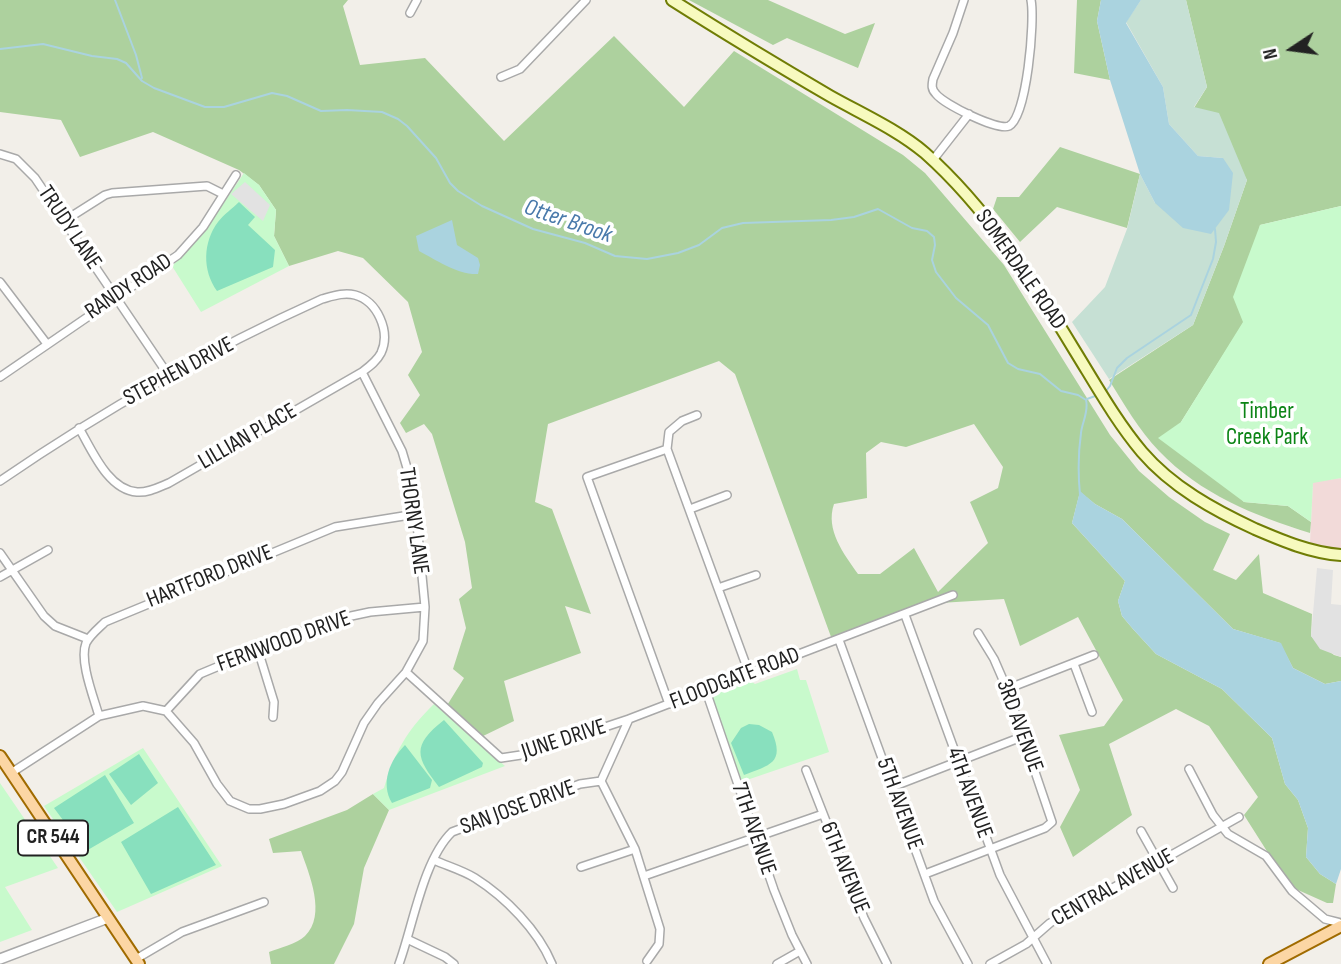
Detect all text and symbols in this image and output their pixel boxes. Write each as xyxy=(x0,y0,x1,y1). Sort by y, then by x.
north arrow xyxy=(1257,14,1327,84)
text: N xyxy=(1259,46,1283,61)
street label: TRUDY LANE xyxy=(31,181,107,275)
water label: Otter Brook xyxy=(520,194,616,250)
street label: SOMERDALE ROAD xyxy=(968,205,1072,335)
street label: RANDY ROAD xyxy=(80,248,178,326)
street label: STEPHEN DRIVE xyxy=(119,331,239,413)
street label: LILLIAN PLACE xyxy=(194,398,302,476)
park label: Timber Creek Park xyxy=(1226,398,1308,452)
street label: THORNY LANE xyxy=(392,466,434,576)
street label: HARTFORD DRIVE xyxy=(143,539,277,615)
street label: FERNWOOD DRIVE xyxy=(214,605,354,679)
street label: FLOODGATE ROAD xyxy=(666,642,804,716)
street label: 3RD AVENUE xyxy=(989,676,1049,776)
street label: JUNE DRIVE xyxy=(518,713,610,767)
street label: 4TH AVENUE xyxy=(940,744,998,842)
street label: 5TH AVENUE xyxy=(870,754,928,854)
street label: SAN JOSE DRIVE xyxy=(457,774,579,842)
street label: 7TH AVENUE xyxy=(724,779,782,879)
street label: 6TH AVENUE xyxy=(813,818,875,918)
road number: CR 544 xyxy=(18,820,88,856)
street label: CENTRAL AVENUE xyxy=(1047,843,1179,933)

